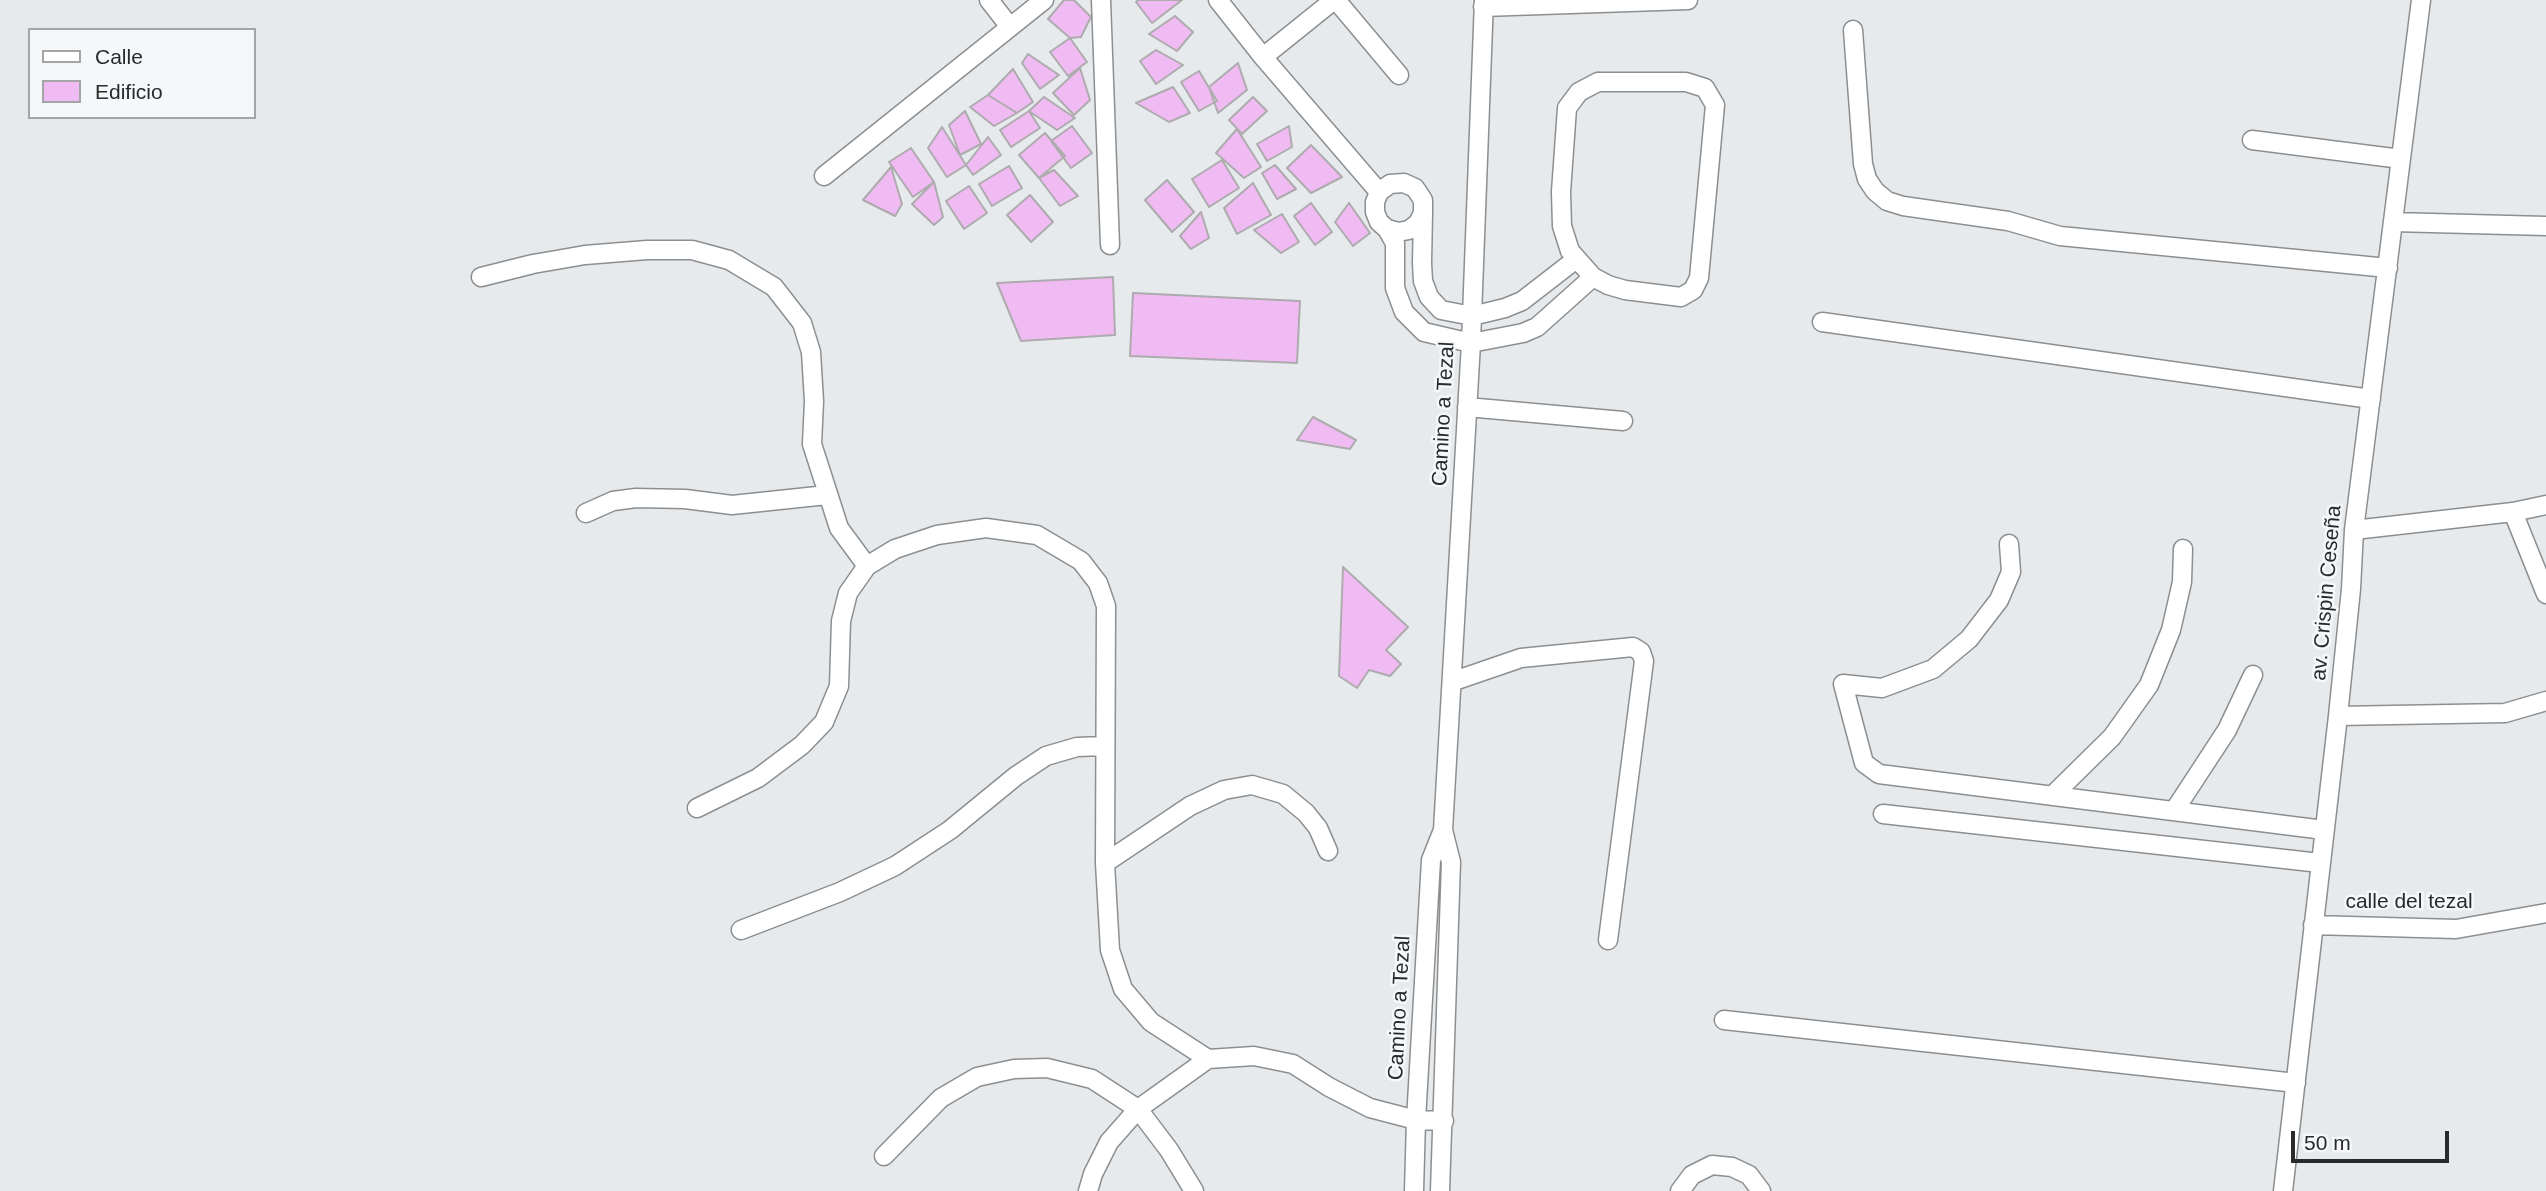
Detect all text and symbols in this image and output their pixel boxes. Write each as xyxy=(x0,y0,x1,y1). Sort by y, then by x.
legend xyxy=(28,28,256,119)
text: Calle xyxy=(95,45,143,68)
text: Edificio xyxy=(95,80,163,103)
street label: Camino a Tezal xyxy=(1428,341,1460,487)
street label: av. Crispin Ceseña xyxy=(2307,504,2347,682)
street label: calle del tezal xyxy=(2345,889,2473,915)
street label: Camino a Tezal xyxy=(1384,935,1416,1081)
scale bar xyxy=(2294,1118,2452,1162)
text: 50 m xyxy=(2304,1131,2351,1154)

